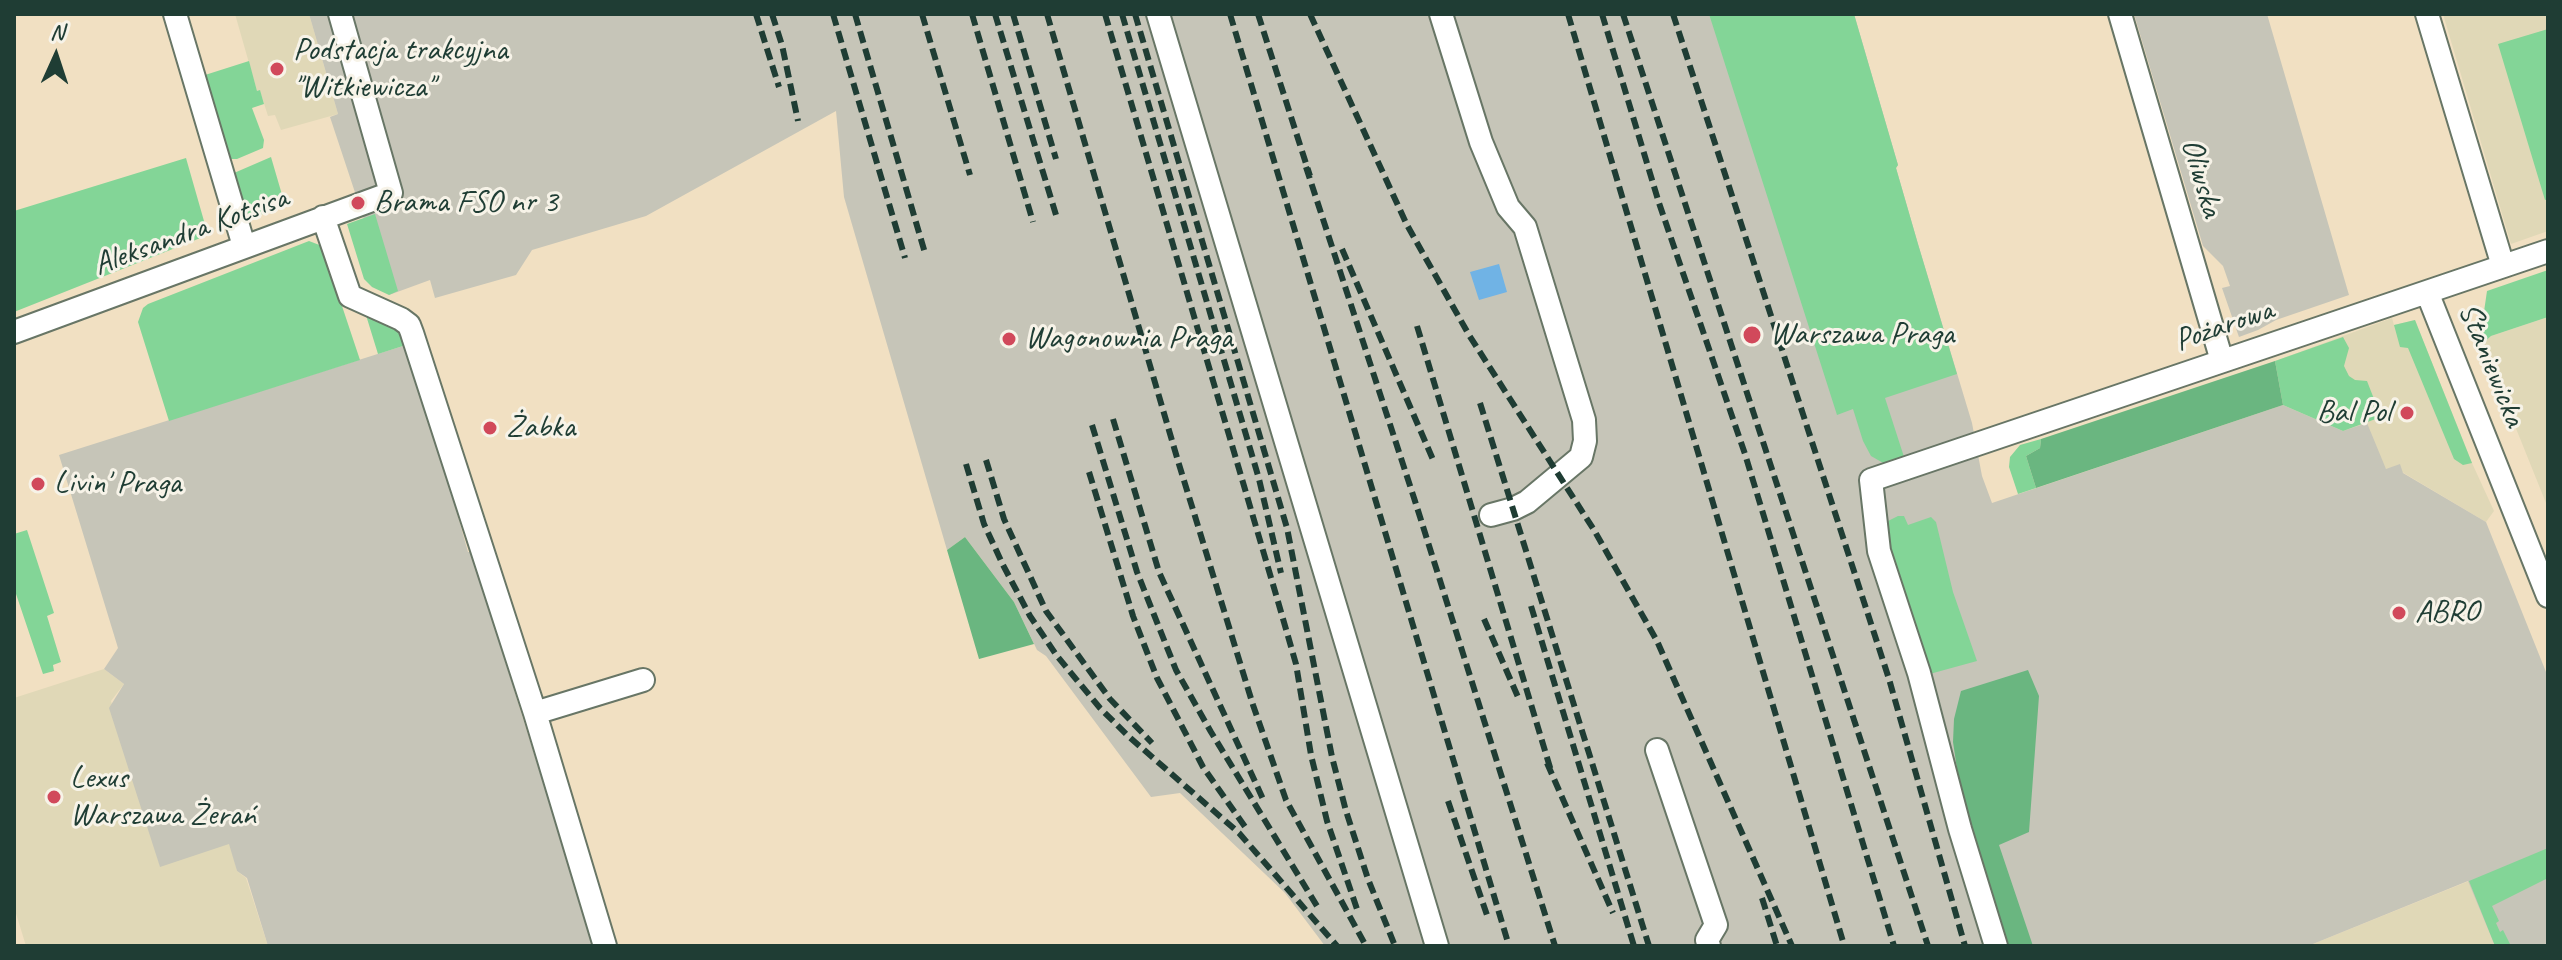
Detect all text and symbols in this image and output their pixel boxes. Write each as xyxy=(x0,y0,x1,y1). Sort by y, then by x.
north arrow xyxy=(16,16,96,96)
text: N xyxy=(50,18,65,46)
place label: Podstacja trakcyjna "Witkiewicza" xyxy=(293,32,508,107)
marker: Podstacja trakcyjna "Witkiewicza" xyxy=(268,60,286,78)
street label: Oliwska xyxy=(2172,134,2230,222)
street label: Aleksandra Kotsisa xyxy=(89,179,293,285)
place label: Brama FSO nr 3 xyxy=(374,184,558,222)
marker: Brama FSO nr 3 xyxy=(349,194,367,212)
street label: Pożarowa xyxy=(2170,291,2278,361)
street label: Staniewicka xyxy=(2449,298,2533,432)
place label: Warszawa Praga xyxy=(1770,316,1954,354)
place label: Wagonownia Praga xyxy=(1025,320,1232,358)
marker: Warszawa Praga xyxy=(1741,324,1763,346)
marker: Wagonownia Praga xyxy=(1000,330,1018,348)
place label: Bal Pol xyxy=(2317,394,2391,432)
marker: Bal Pol xyxy=(2398,404,2416,422)
place label: Żabka xyxy=(506,409,575,447)
marker: Żabka xyxy=(481,419,499,437)
place label: Livin' Praga xyxy=(54,465,181,503)
marker: Livin' Praga xyxy=(29,475,47,493)
place label: ABRO xyxy=(2415,594,2479,632)
marker: ABRO xyxy=(2390,604,2408,622)
place label: Lexus Warszawa Żerań xyxy=(70,760,256,835)
marker: Lexus Warszawa Żerań xyxy=(45,788,63,806)

